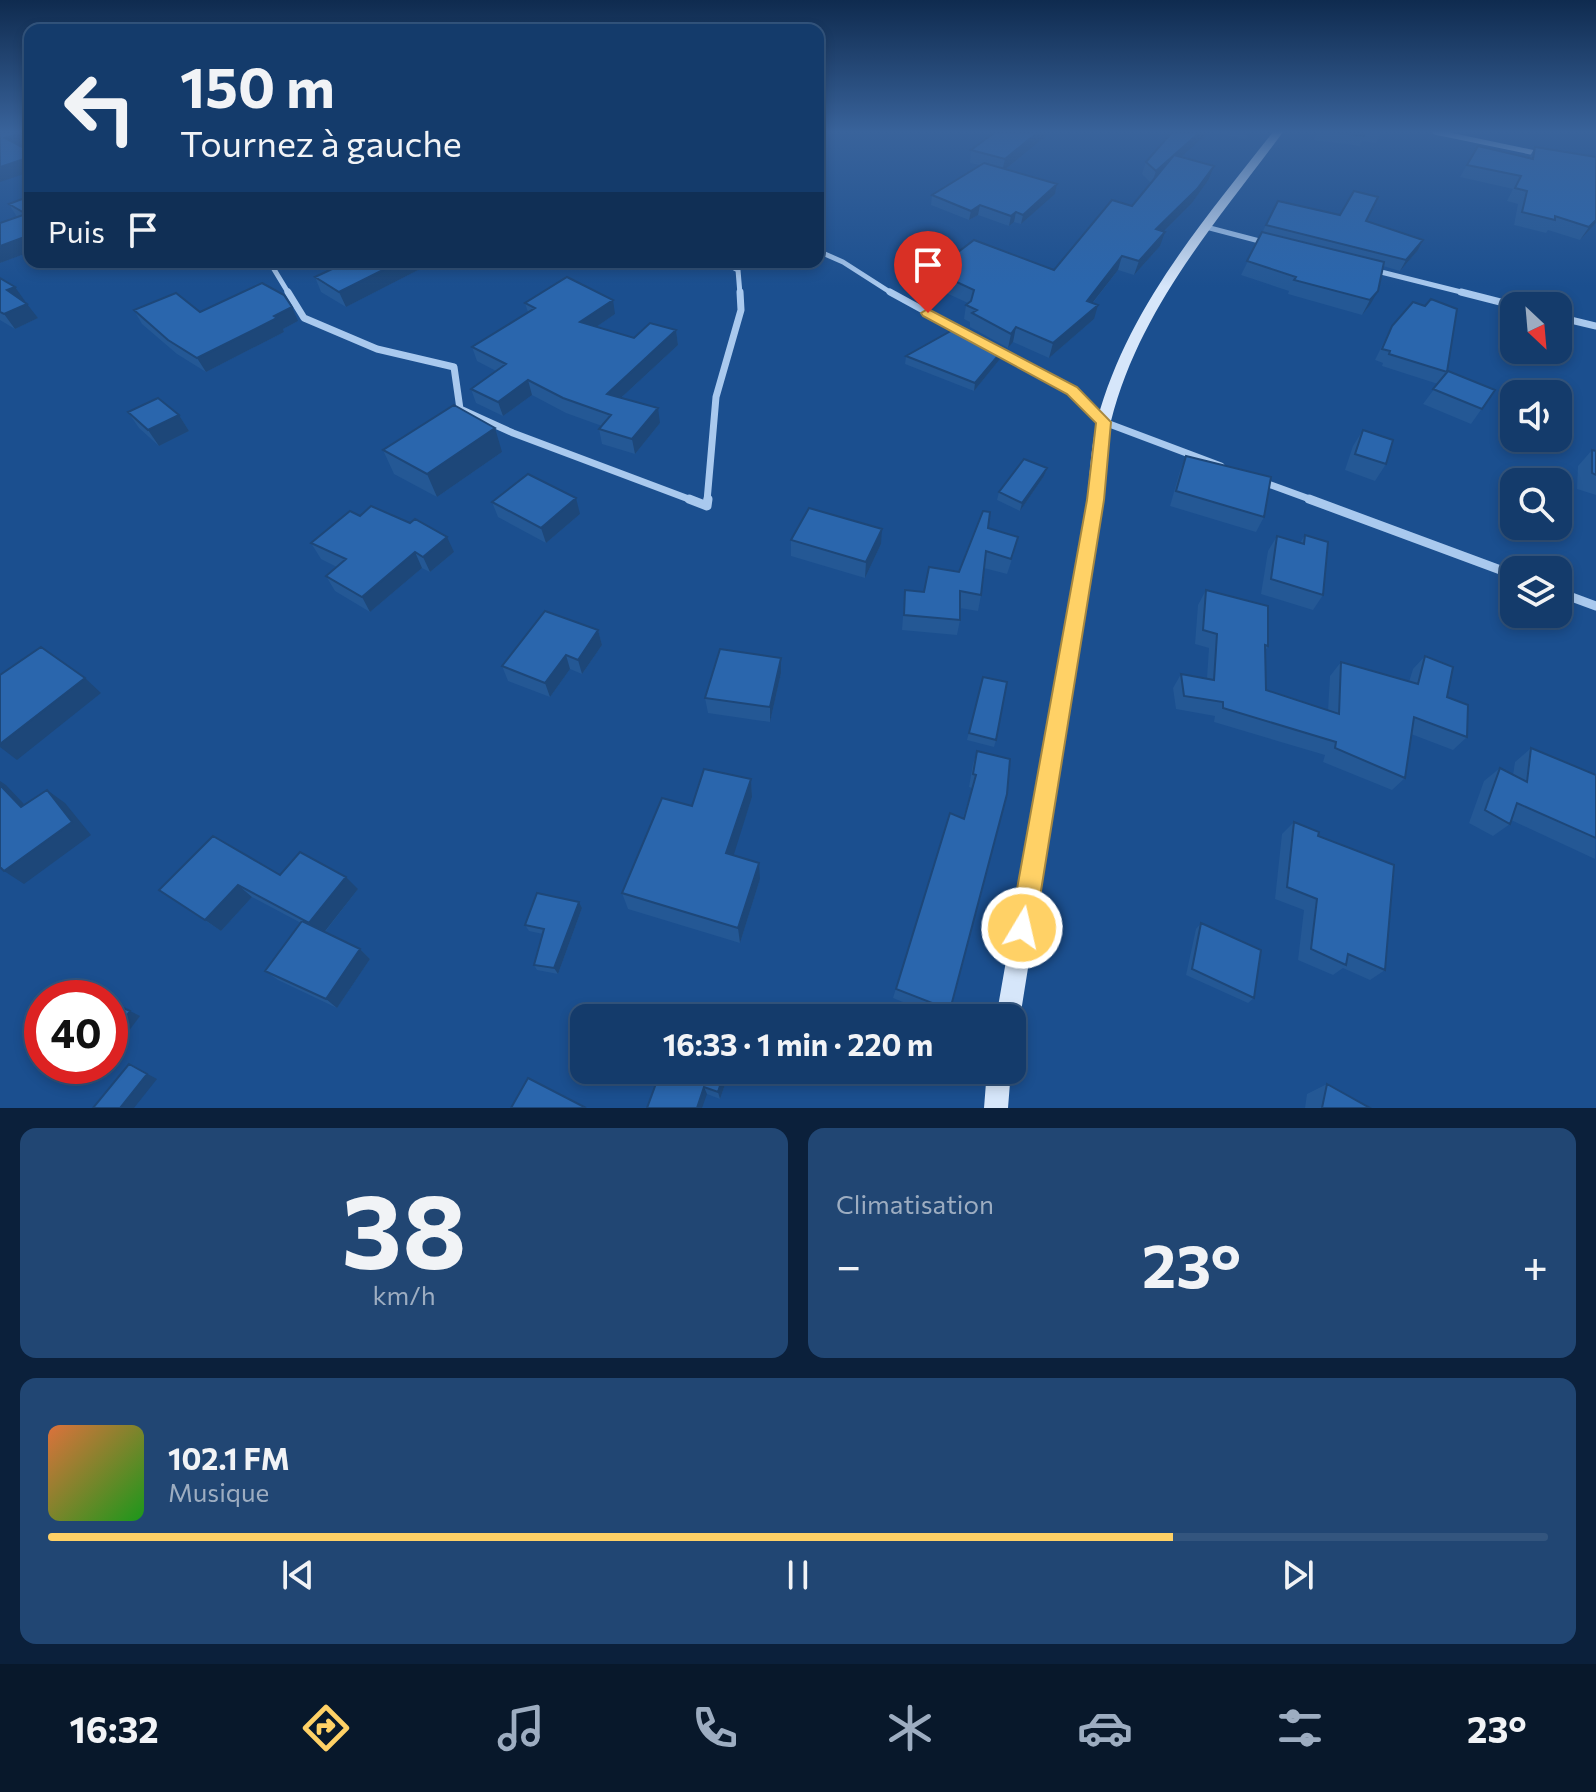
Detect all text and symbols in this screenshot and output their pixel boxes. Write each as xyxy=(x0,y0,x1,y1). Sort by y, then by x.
text: 150 m xyxy=(180,51,335,120)
icon: left xyxy=(48,56,152,160)
text: Tournez à gauche xyxy=(180,120,462,164)
icon: arrive xyxy=(121,208,165,252)
text: Puis xyxy=(48,212,105,249)
pin xyxy=(894,231,962,313)
icon: arrive xyxy=(906,243,950,287)
north arrow xyxy=(1500,292,1572,364)
map controls xyxy=(1500,292,1572,628)
button: sound xyxy=(1500,380,1572,452)
button: search xyxy=(1500,468,1572,540)
button: layers xyxy=(1500,556,1572,628)
position arrow xyxy=(980,886,1064,970)
speed limit sign: 40 xyxy=(24,980,128,1084)
text: 16:33 · 1 min · 220 m xyxy=(663,1025,933,1062)
text: 38 xyxy=(342,1163,466,1290)
text: Climatisation xyxy=(836,1188,994,1219)
text: 23° xyxy=(1142,1227,1241,1300)
text: − xyxy=(836,1237,861,1291)
text: + xyxy=(1522,1237,1548,1291)
text: km/h xyxy=(372,1279,436,1310)
text: 102.1 FM xyxy=(168,1439,290,1476)
text: Musique xyxy=(168,1476,269,1507)
icon: previous xyxy=(276,1553,320,1597)
icon: pause xyxy=(776,1553,820,1597)
icon: next xyxy=(1276,1553,1320,1597)
icon: directions xyxy=(298,1700,354,1756)
icon: music xyxy=(493,1700,549,1756)
icon: phone xyxy=(687,1700,743,1756)
icon: climate xyxy=(882,1700,938,1756)
icon: car xyxy=(1077,1700,1133,1756)
icon: filters xyxy=(1272,1700,1328,1756)
text: 16:32 xyxy=(69,1706,159,1750)
text: 23° xyxy=(1467,1706,1527,1750)

